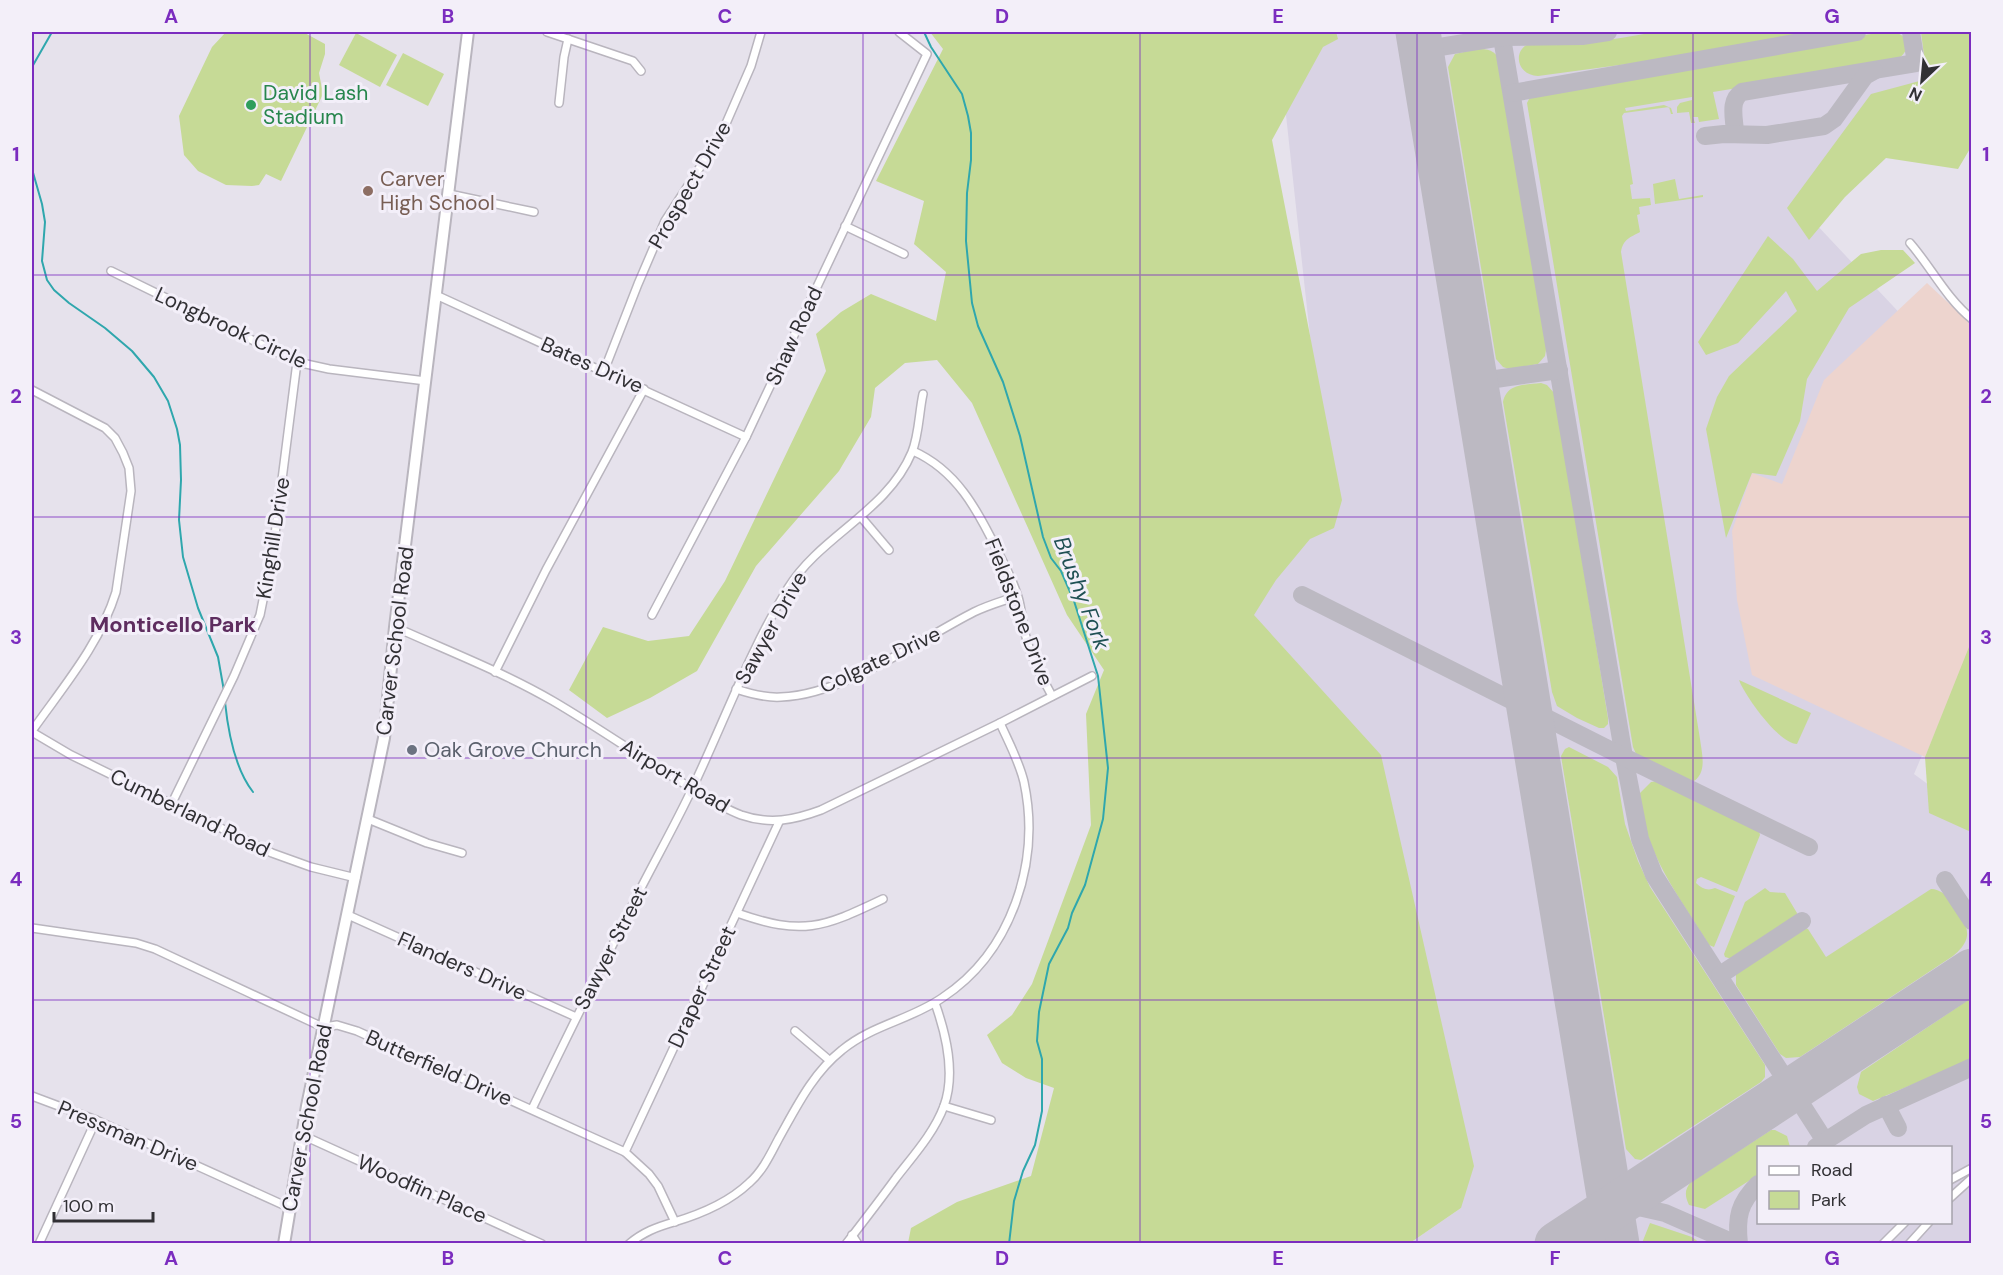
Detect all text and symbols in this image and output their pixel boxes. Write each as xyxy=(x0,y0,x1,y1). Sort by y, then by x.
text: A xyxy=(164,3,178,29)
text: B xyxy=(442,3,454,29)
text: C xyxy=(718,3,732,29)
text: D xyxy=(995,3,1009,29)
text: E xyxy=(1272,3,1284,29)
text: F xyxy=(1549,3,1561,29)
text: G xyxy=(1824,3,1840,29)
north arrow xyxy=(1892,51,1952,111)
place label: David Lash Stadium xyxy=(263,79,368,131)
text: N xyxy=(1906,82,1925,106)
marker: David Lash Stadium xyxy=(244,98,258,112)
street label: Prospect Drive xyxy=(642,116,738,254)
text: 1 xyxy=(12,141,20,167)
text: 1 xyxy=(1982,141,1990,167)
place label: Carver High School xyxy=(380,165,495,217)
marker: Carver High School xyxy=(361,184,375,198)
street label: Longbrook Circle xyxy=(151,281,312,375)
street label: Shaw Road xyxy=(759,282,829,390)
street label: Bates Drive xyxy=(536,330,648,400)
text: 2 xyxy=(10,383,22,409)
text: 2 xyxy=(1980,383,1992,409)
street label: Kinghill Drive xyxy=(250,475,296,601)
water label: Brushy Fork xyxy=(1047,532,1117,655)
street label: Fieldstone Drive xyxy=(978,534,1060,690)
street label: Carver School Road xyxy=(370,545,420,737)
street label: Sawyer Drive xyxy=(728,566,814,690)
district label: Monticello Park xyxy=(90,610,256,639)
street label: Colgate Drive xyxy=(815,620,945,700)
text: 3 xyxy=(10,624,22,650)
text: 3 xyxy=(1980,624,1992,650)
street label: Airport Road xyxy=(615,732,735,820)
place label: Oak Grove Church xyxy=(424,736,602,764)
marker: Oak Grove Church xyxy=(405,743,419,757)
street label: Cumberland Road xyxy=(105,762,275,864)
text: 4 xyxy=(10,866,23,892)
text: 4 xyxy=(1980,866,1993,892)
street label: Sawyer Street xyxy=(568,882,654,1014)
street label: Draper Street xyxy=(662,921,742,1053)
street label: Flanders Drive xyxy=(393,925,531,1007)
street label: Carver School Road xyxy=(275,1022,339,1214)
street label: Butterfield Drive xyxy=(361,1023,517,1113)
street label: Pressman Drive xyxy=(53,1094,203,1178)
text: 5 xyxy=(10,1108,22,1134)
text: 5 xyxy=(1980,1108,1992,1134)
legend xyxy=(1757,1146,1952,1224)
street label: Woodfin Place xyxy=(353,1148,491,1230)
text: Road xyxy=(1811,1158,1853,1182)
scale bar xyxy=(54,1185,153,1223)
text: Park xyxy=(1811,1188,1847,1212)
text: 100 m xyxy=(63,1194,114,1218)
text: A xyxy=(164,1245,178,1271)
text: B xyxy=(442,1245,454,1271)
text: C xyxy=(718,1245,732,1271)
text: D xyxy=(995,1245,1009,1271)
text: E xyxy=(1272,1245,1284,1271)
text: F xyxy=(1549,1245,1561,1271)
text: G xyxy=(1824,1245,1840,1271)

